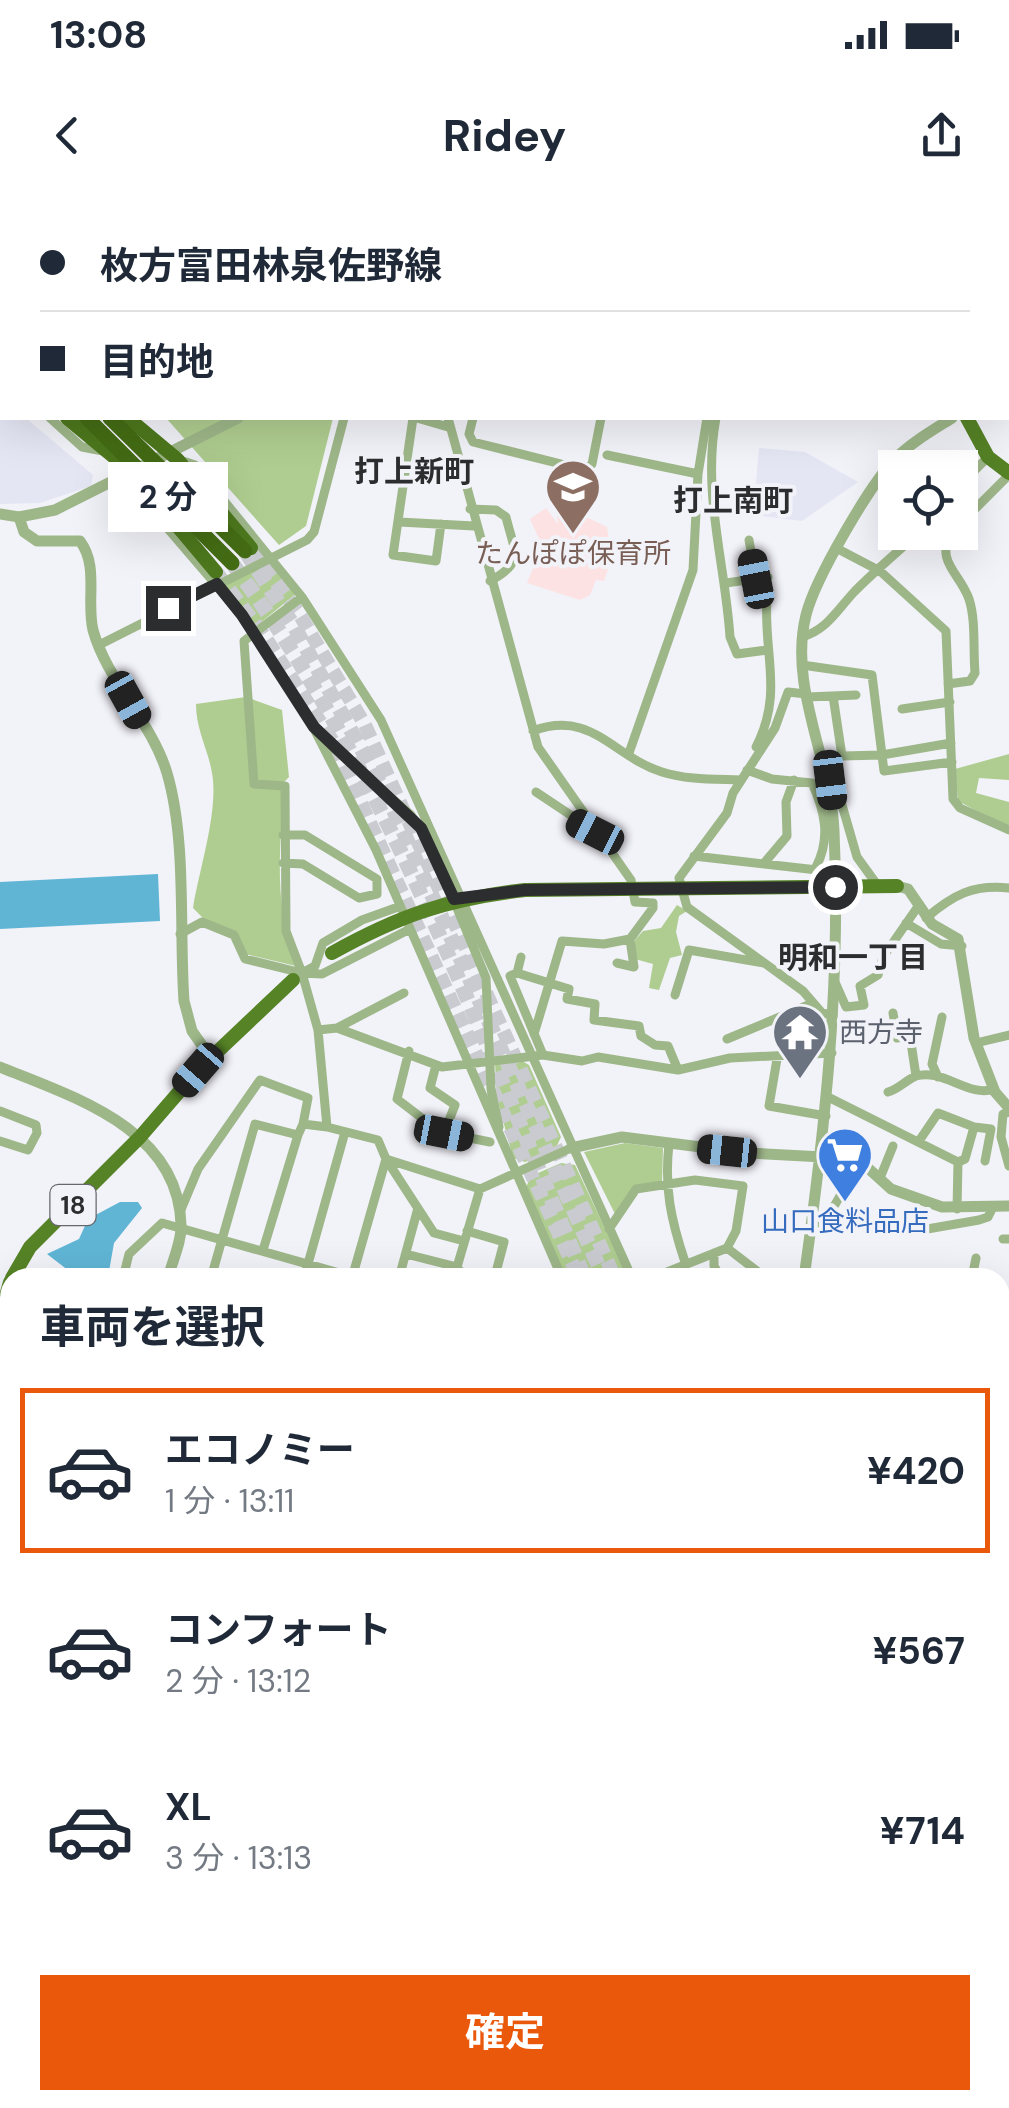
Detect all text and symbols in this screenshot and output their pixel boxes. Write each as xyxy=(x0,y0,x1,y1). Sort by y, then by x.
text: 13:08 xyxy=(50,10,147,60)
text: Ridey xyxy=(443,106,566,165)
icon: back xyxy=(40,108,95,163)
icon: share xyxy=(914,108,969,163)
text: 枚方富田林泉佐野線 xyxy=(100,241,442,291)
text: 目的地 xyxy=(100,337,214,387)
map controls xyxy=(878,450,978,550)
button: locate xyxy=(878,450,978,550)
district label: 打上新町 xyxy=(354,452,474,491)
school or university icon: たんぽぽ保育所 xyxy=(543,457,603,536)
callout: 2 分 xyxy=(108,463,228,533)
text: 2 分 xyxy=(139,476,197,518)
district label: 打上南町 xyxy=(673,481,793,520)
place label: たんぽぽ保育所 xyxy=(475,535,671,572)
car xyxy=(736,547,776,611)
route end xyxy=(146,586,191,631)
car xyxy=(100,666,156,734)
car xyxy=(811,748,849,812)
car xyxy=(561,805,629,859)
route start xyxy=(813,865,858,910)
district label: 明和一丁目 xyxy=(778,938,928,977)
temple icon: 西方寺 xyxy=(770,1002,830,1081)
place label: 西方寺 xyxy=(839,1014,923,1051)
car xyxy=(167,1038,229,1102)
car xyxy=(412,1113,476,1153)
supermarket icon: 山口食料品店 xyxy=(815,1125,875,1204)
car xyxy=(696,1133,758,1169)
road number: 18 xyxy=(50,1185,96,1225)
place label: 山口食料品店 xyxy=(761,1203,929,1240)
text: 車両を選択 xyxy=(40,1298,265,1357)
text: エコノミー xyxy=(165,1425,355,1475)
icon: car xyxy=(45,1426,135,1516)
text: ¥420 xyxy=(867,1446,965,1496)
text: 1 分 · 13:11 xyxy=(165,1480,294,1522)
text: コンフォート xyxy=(165,1605,392,1655)
icon: car xyxy=(45,1606,135,1696)
text: ¥567 xyxy=(873,1626,965,1676)
text: 2 分 · 13:12 xyxy=(165,1660,311,1702)
text: XL xyxy=(165,1782,212,1832)
icon: car xyxy=(45,1786,135,1876)
text: ¥714 xyxy=(880,1806,965,1856)
text: 3 分 · 13:13 xyxy=(165,1837,312,1879)
button: 確定 xyxy=(40,1975,970,2090)

